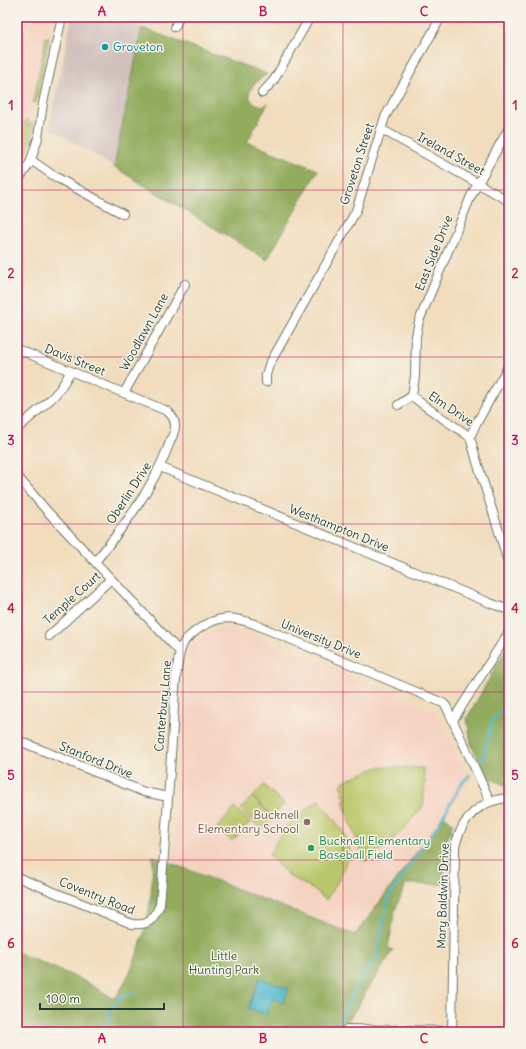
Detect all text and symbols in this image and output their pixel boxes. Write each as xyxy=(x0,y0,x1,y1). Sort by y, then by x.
text: A xyxy=(98,3,107,20)
text: B xyxy=(259,3,268,20)
text: C xyxy=(420,3,429,20)
place label: Groveton xyxy=(113,39,163,54)
marker: Groveton xyxy=(100,42,110,52)
text: 1 xyxy=(8,97,14,114)
text: 1 xyxy=(512,97,518,114)
street label: Groveton Street xyxy=(336,121,377,207)
street label: Ireland Street xyxy=(415,129,487,178)
street label: East Side Drive xyxy=(412,213,456,293)
text: 2 xyxy=(7,265,15,282)
text: 2 xyxy=(511,265,519,282)
street label: Woodlawn Lane xyxy=(116,290,171,373)
street label: Davis Street xyxy=(43,341,108,379)
street label: Elm Drive xyxy=(426,388,477,429)
text: 3 xyxy=(7,432,15,449)
text: 3 xyxy=(511,432,519,449)
street label: Oberlin Drive xyxy=(103,459,154,527)
street label: Westhampton Drive xyxy=(287,501,391,554)
street label: Temple Court xyxy=(40,568,103,627)
text: 4 xyxy=(7,600,15,617)
text: 4 xyxy=(511,600,519,617)
street label: University Drive xyxy=(279,616,363,661)
street label: Canterbury Lane xyxy=(151,660,174,752)
street label: Stanford Drive xyxy=(57,738,135,781)
text: 5 xyxy=(7,767,15,784)
text: 5 xyxy=(511,767,519,784)
place label: Bucknell Elementary School xyxy=(198,807,299,836)
marker: Bucknell Elementary School xyxy=(302,817,312,827)
place label: Bucknell Elementary Baseball Field xyxy=(319,833,430,862)
marker: Bucknell Elementary Baseball Field xyxy=(306,843,316,853)
street label: Mary Baldwin Drive xyxy=(433,843,452,949)
street label: Coventry Road xyxy=(57,874,137,918)
text: 6 xyxy=(7,935,15,952)
text: 6 xyxy=(511,935,519,952)
park label: Little Hunting Park xyxy=(189,948,259,977)
scale bar xyxy=(40,985,164,1011)
text: 100 m xyxy=(46,991,80,1006)
text: A xyxy=(98,1030,107,1047)
text: B xyxy=(259,1030,268,1047)
text: C xyxy=(420,1030,429,1047)

